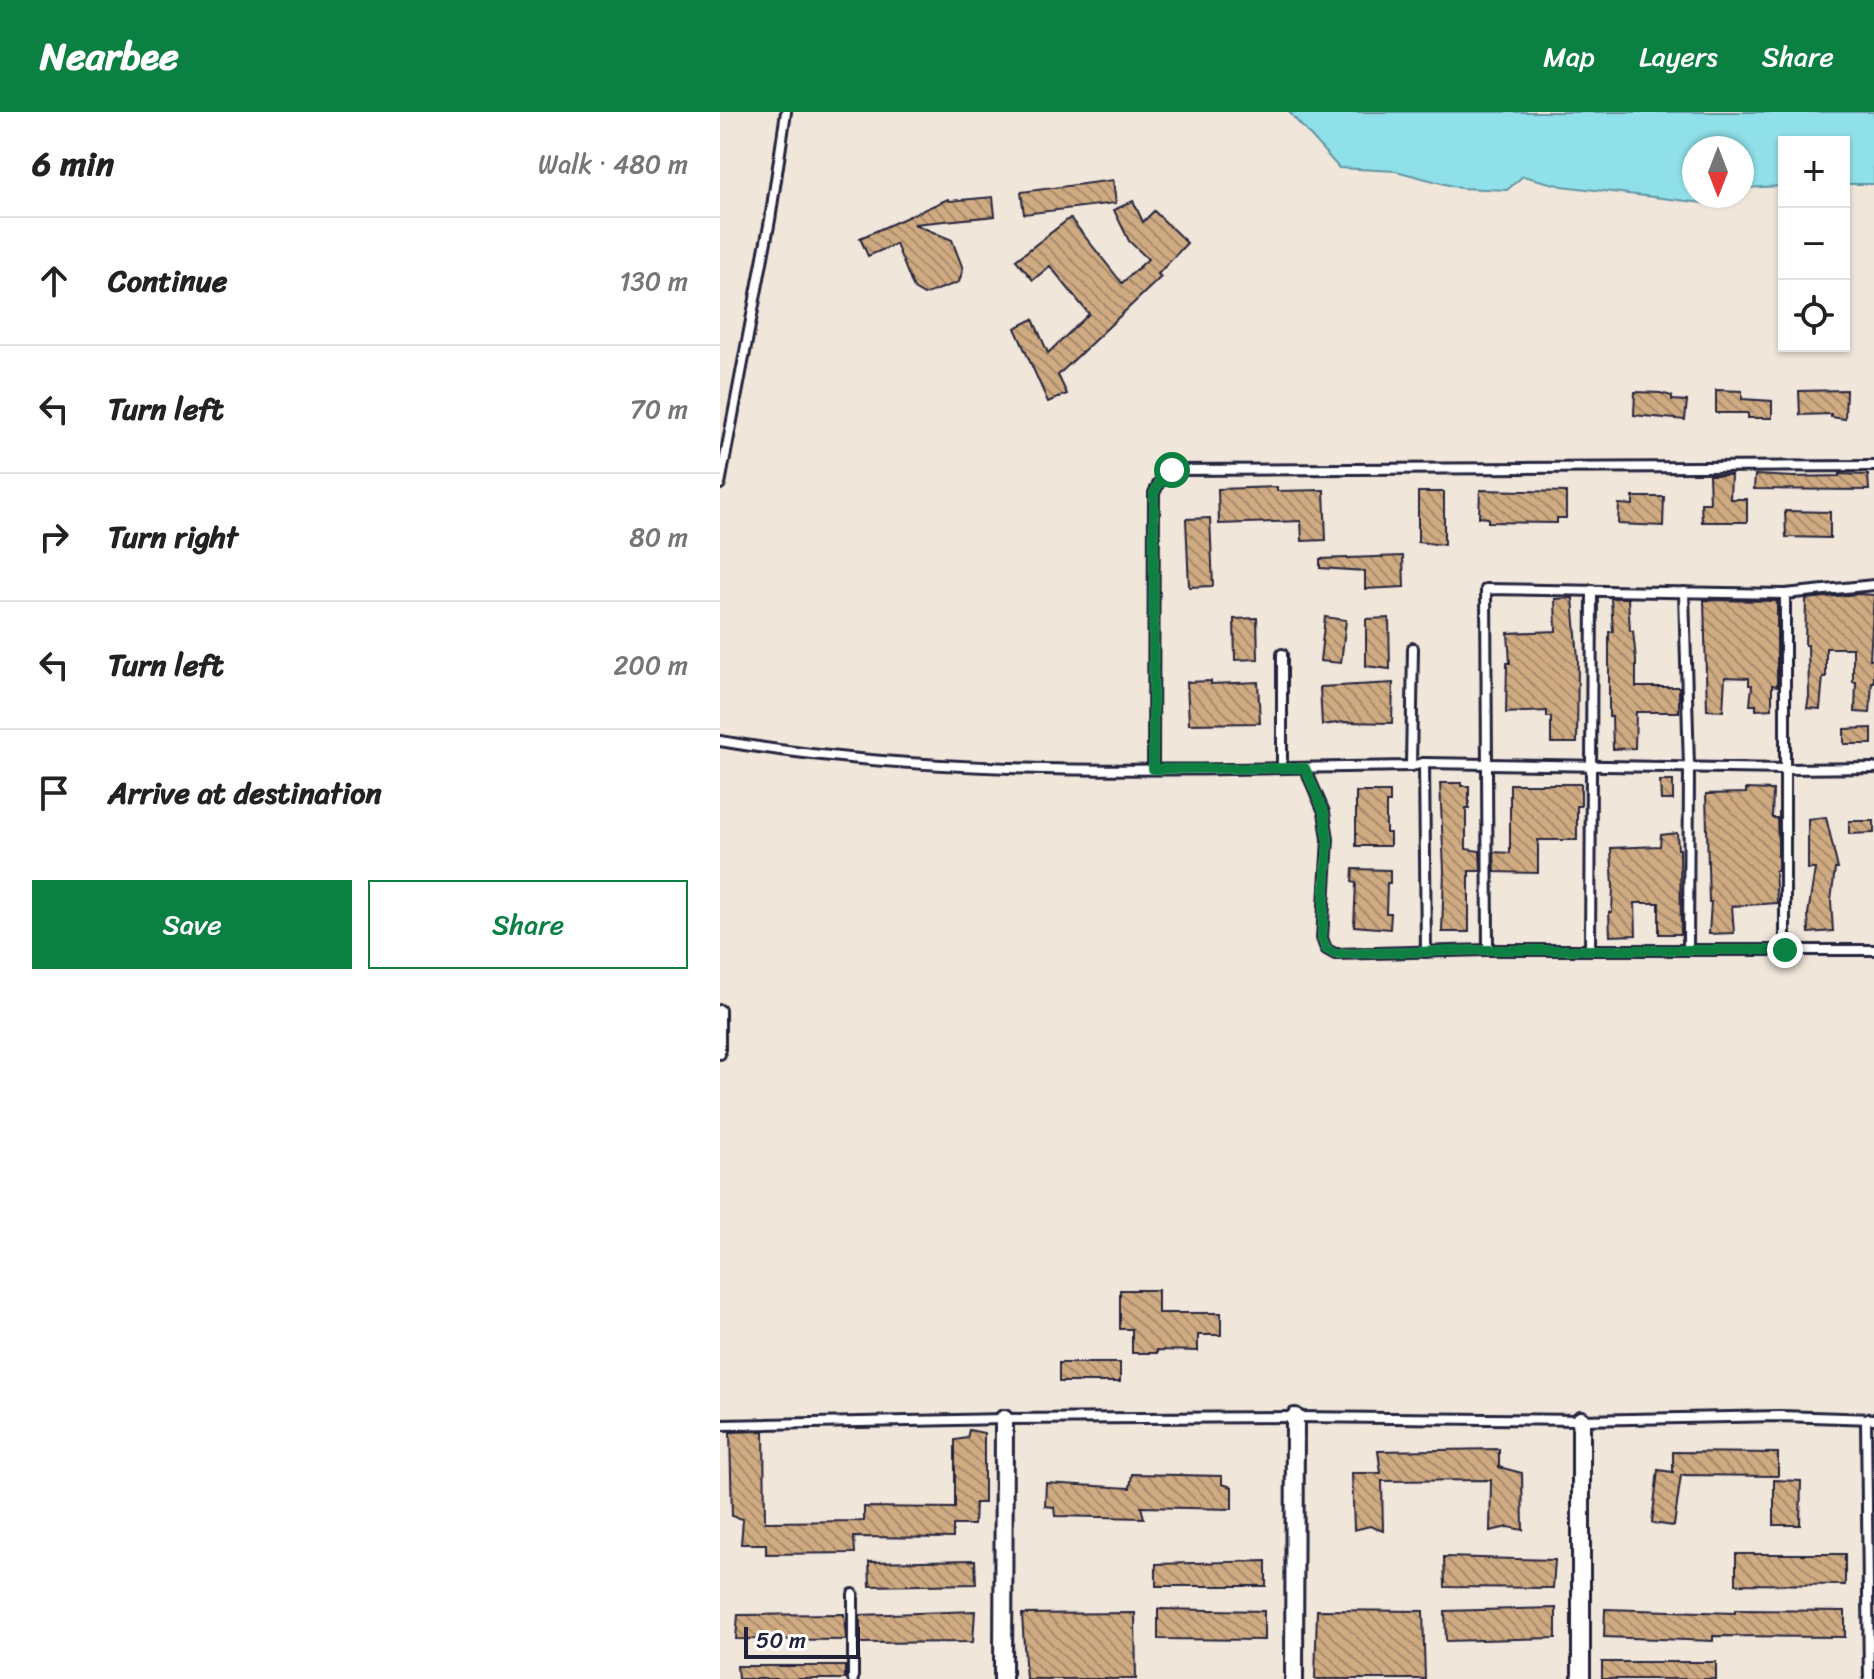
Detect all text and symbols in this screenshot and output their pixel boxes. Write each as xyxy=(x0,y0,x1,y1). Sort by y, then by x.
text: Nearbee xyxy=(40,23,179,90)
text: Map xyxy=(1543,32,1595,81)
text: Layers xyxy=(1639,32,1718,81)
text: Share xyxy=(1762,32,1834,81)
text: 6 min xyxy=(32,134,114,194)
north arrow xyxy=(1682,136,1754,208)
map controls xyxy=(1778,136,1850,352)
button: + xyxy=(1778,136,1850,208)
text: Walk · 480 m xyxy=(538,141,688,187)
button: − xyxy=(1778,208,1850,280)
text: Continue xyxy=(108,254,227,308)
text: 130 m xyxy=(619,258,688,304)
icon: ahead xyxy=(32,259,76,303)
button: locate xyxy=(1778,280,1850,352)
text: Turn left xyxy=(108,382,224,436)
text: 70 m xyxy=(630,386,688,432)
icon: left xyxy=(32,387,76,431)
route start xyxy=(1154,452,1190,488)
text: Turn right xyxy=(108,510,238,564)
text: 80 m xyxy=(629,514,688,560)
icon: right xyxy=(32,515,76,559)
text: Turn left xyxy=(108,638,224,692)
text: 200 m xyxy=(613,642,688,688)
icon: left xyxy=(32,643,76,687)
text: Arrive at destination xyxy=(108,766,382,820)
icon: arrive xyxy=(32,771,76,815)
button: Save xyxy=(32,880,352,969)
button: Share xyxy=(368,880,688,969)
route end xyxy=(1767,932,1803,968)
text: 50 m xyxy=(756,1621,806,1660)
scale bar xyxy=(744,1623,860,1659)

